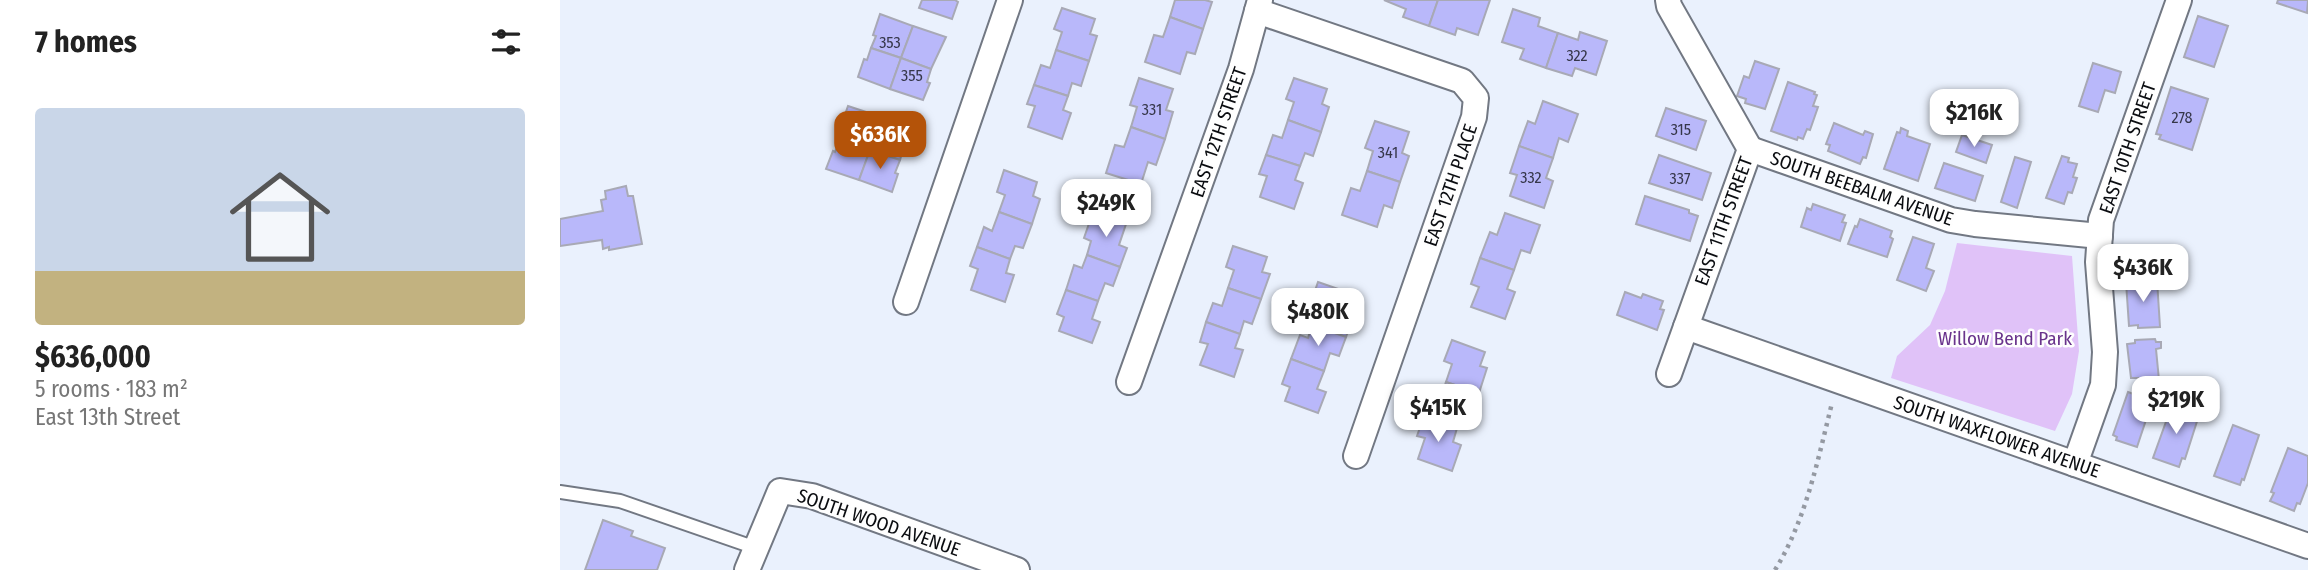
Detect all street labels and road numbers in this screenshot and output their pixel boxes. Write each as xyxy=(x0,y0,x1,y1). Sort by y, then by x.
street label: EAST 12TH STREET xyxy=(1185,64,1252,200)
street label: EAST 10TH STREET xyxy=(2094,79,2161,217)
street label: EAST 12TH PLACE xyxy=(1419,121,1482,249)
street label: SOUTH BEEBALM AVENUE xyxy=(1767,146,1956,231)
street label: EAST 11TH STREET xyxy=(1690,153,1757,289)
street label: SOUTH WAXFLOWER AVENUE xyxy=(1891,390,2103,483)
street label: SOUTH WOOD AVENUE xyxy=(794,484,963,561)

